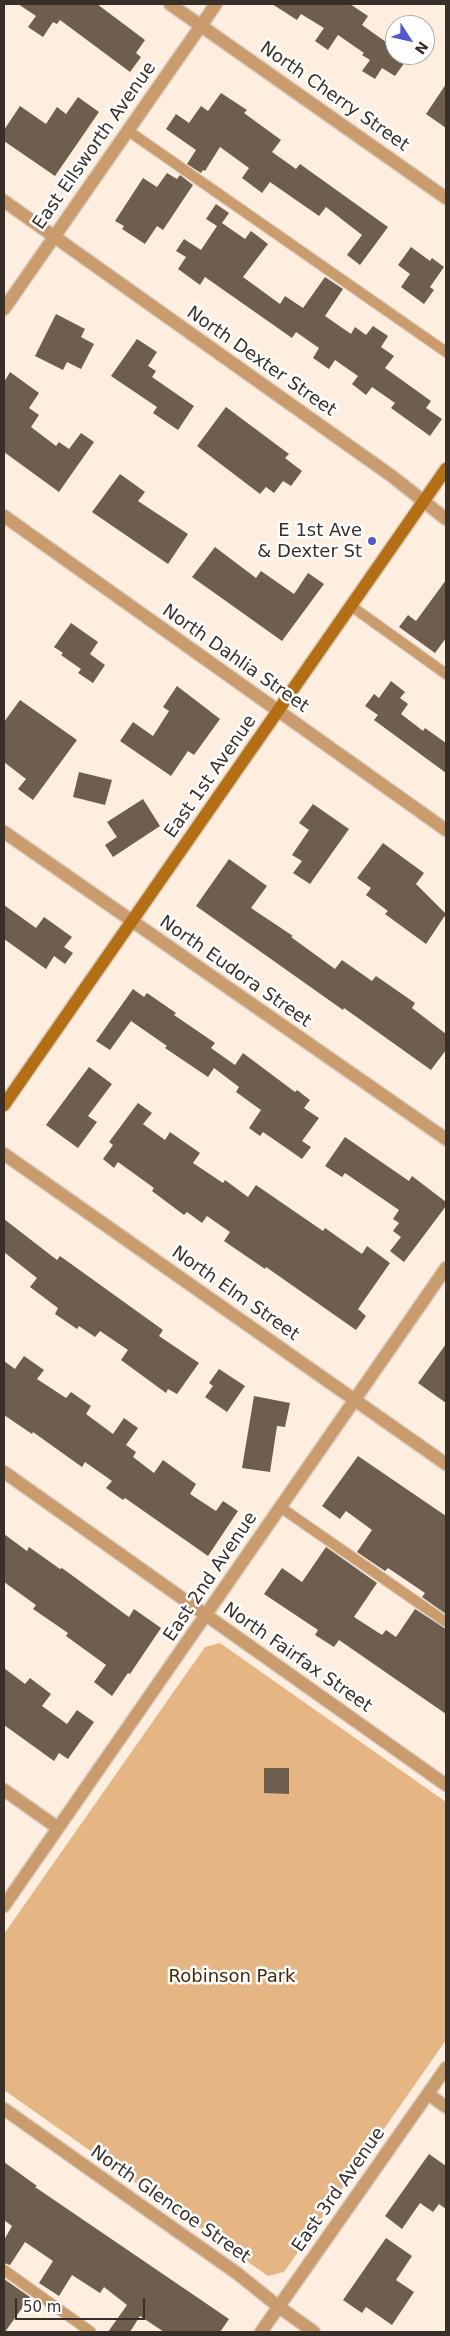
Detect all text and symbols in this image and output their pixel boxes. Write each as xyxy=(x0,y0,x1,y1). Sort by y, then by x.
north arrow xyxy=(385,15,435,65)
street label: North Cherry Street xyxy=(255,37,413,157)
text: N xyxy=(412,39,431,57)
street label: East Ellsworth Avenue xyxy=(29,58,161,234)
street label: North Dexter Street xyxy=(182,302,340,422)
place label: E 1st Ave & Dexter St xyxy=(257,520,362,562)
marker: E 1st Ave & Dexter St xyxy=(366,535,378,547)
street label: North Dahlia Street xyxy=(158,600,312,718)
street label: East 1st Avenue xyxy=(161,711,261,843)
street label: North Eudora Street xyxy=(155,911,315,1033)
street label: North Elm Street xyxy=(167,1242,303,1346)
street label: East 2nd Avenue xyxy=(160,1508,262,1646)
street label: North Fairfax Street xyxy=(218,1598,376,1718)
park label: Robinson Park xyxy=(169,1966,295,1988)
street label: East 3rd Avenue xyxy=(288,2124,390,2256)
street label: North Glencoe Street xyxy=(86,2142,254,2268)
scale bar xyxy=(18,2288,148,2320)
text: 50 m xyxy=(23,2298,61,2316)

